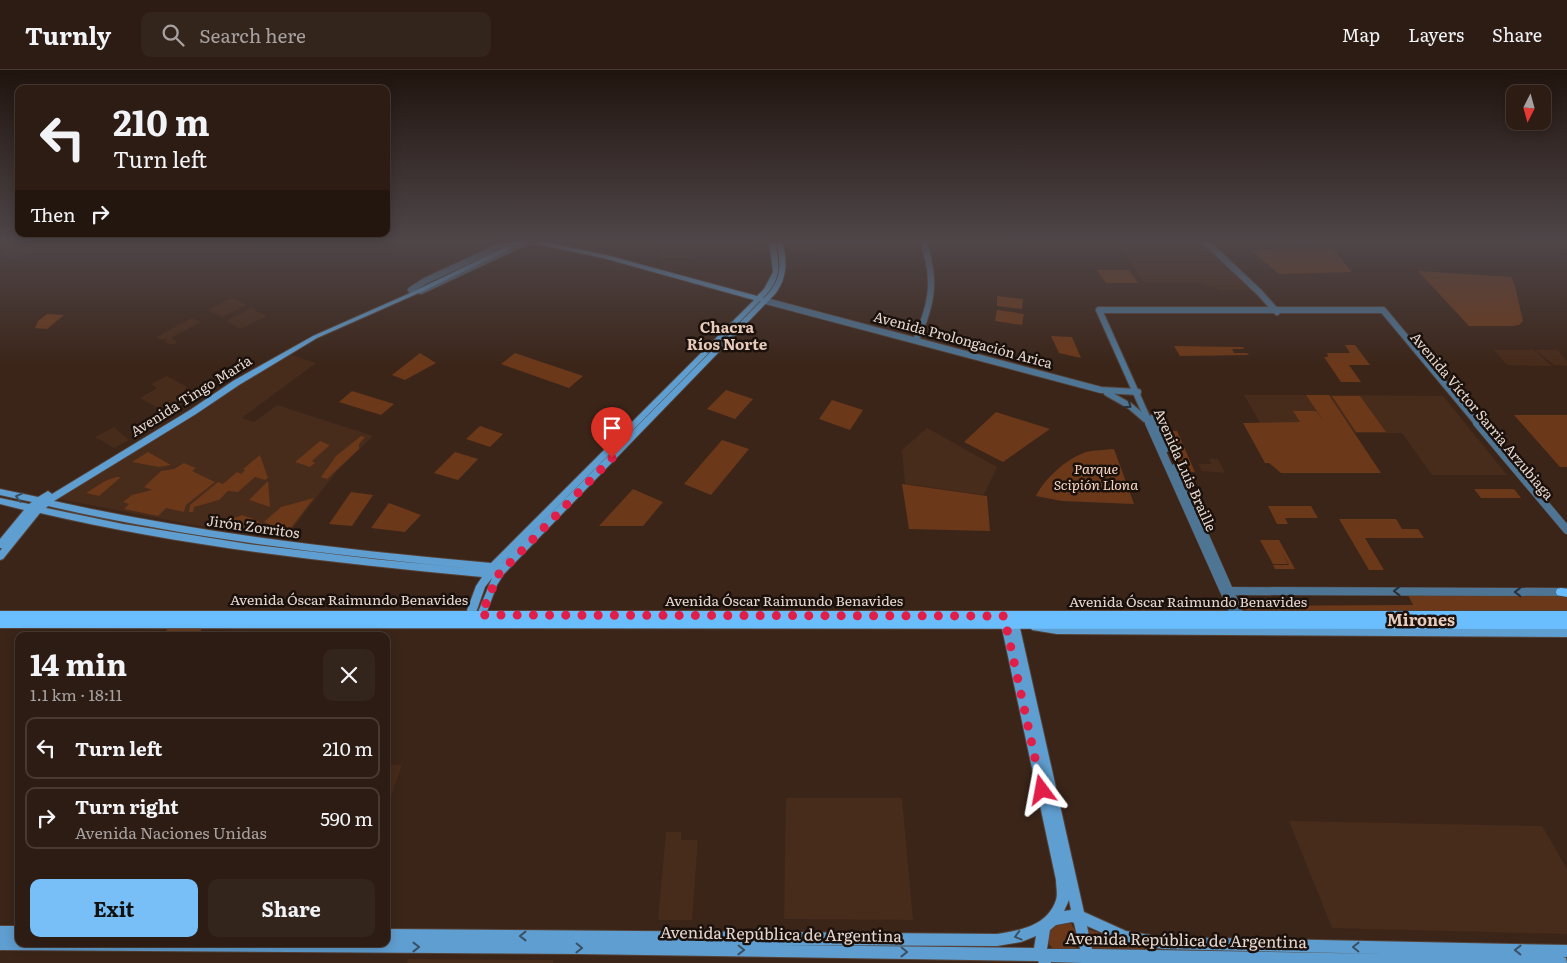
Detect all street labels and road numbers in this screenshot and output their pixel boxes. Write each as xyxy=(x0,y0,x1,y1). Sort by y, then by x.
street label: Avenida Prolongación Arica xyxy=(872,306,1055,373)
street label: Avenida Víctor Sarria Arzubiaga xyxy=(1406,327,1559,504)
street label: Avenida Tingo María xyxy=(126,349,255,441)
street label: Avenida Luis Braille xyxy=(1150,405,1222,534)
street label: Jirón Zorritos xyxy=(205,510,301,542)
street label: Avenida Óscar Raimundo Benavides xyxy=(230,589,468,609)
street label: Avenida Óscar Raimundo Benavides xyxy=(665,590,903,610)
street label: Avenida Óscar Raimundo Benavides xyxy=(1069,591,1307,611)
street label: Avenida República de Argentina xyxy=(660,919,903,947)
street label: Avenida República de Argentina xyxy=(1065,925,1308,953)

